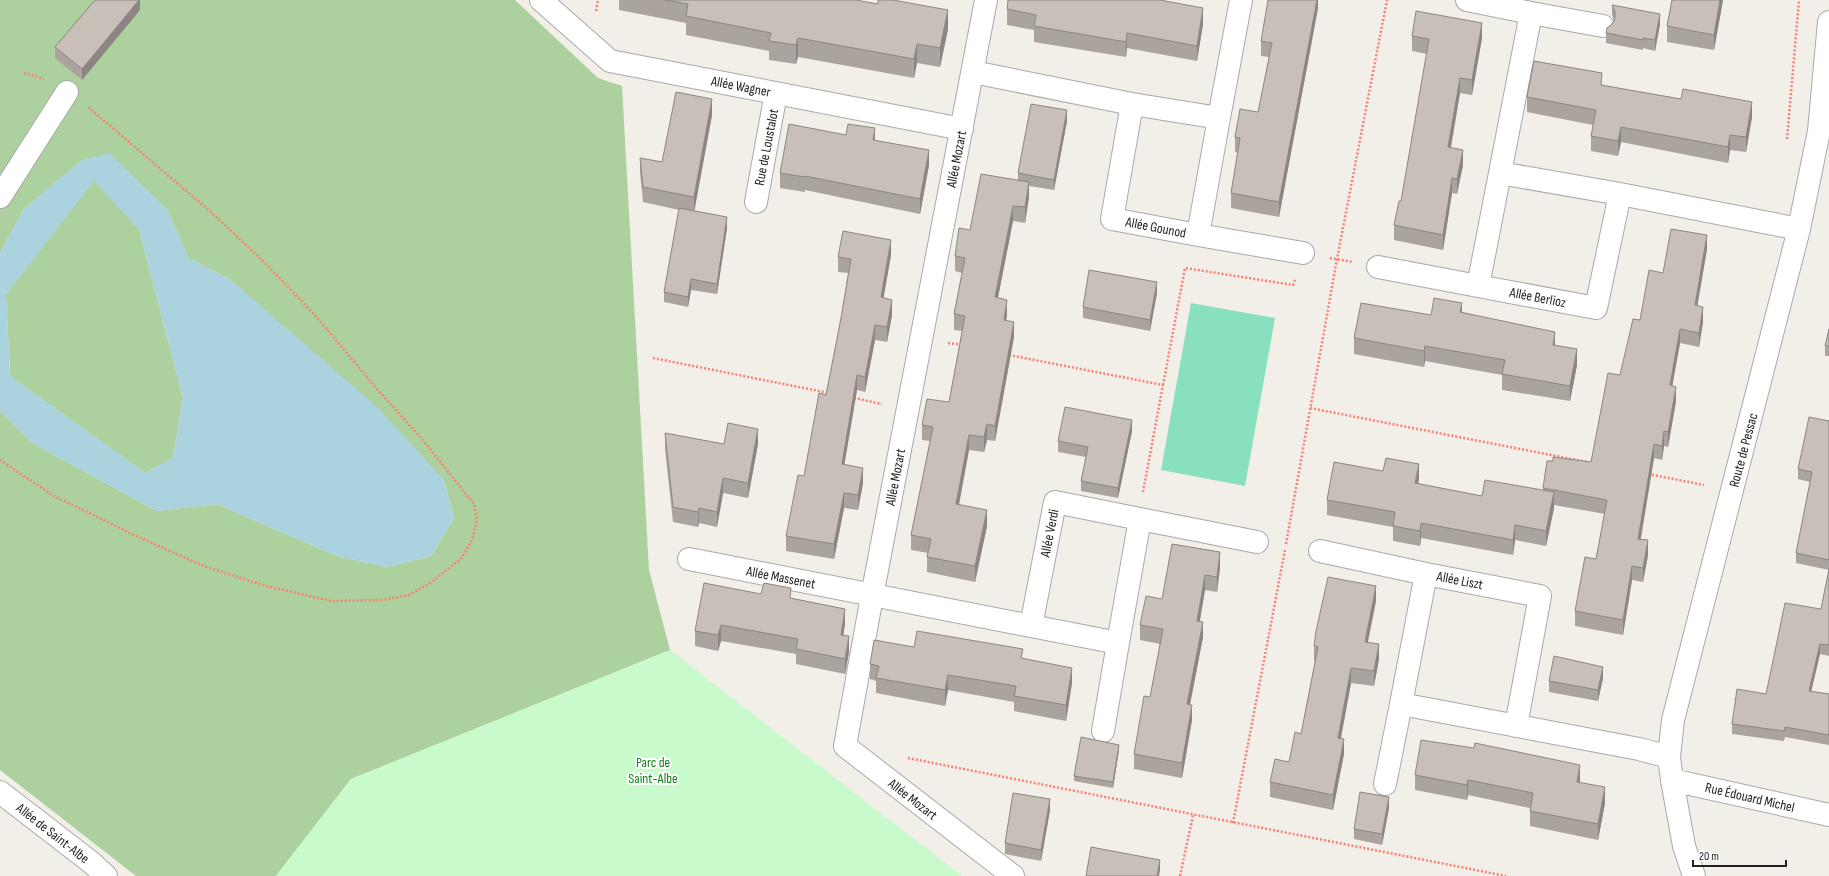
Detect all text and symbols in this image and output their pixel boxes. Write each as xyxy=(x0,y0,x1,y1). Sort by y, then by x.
street label: Allée Wagner xyxy=(709,72,772,101)
street label: Rue de Loustalot xyxy=(751,107,782,187)
street label: Allée Mozart xyxy=(942,129,970,190)
street label: Allée Gounod xyxy=(1123,213,1188,242)
street label: Allée Berlioz xyxy=(1507,284,1567,311)
street label: Route de Pessac xyxy=(1725,411,1762,489)
street label: Allée Mozart xyxy=(881,447,909,508)
street label: Allée Verdi xyxy=(1036,508,1062,560)
street label: Allée Massenet xyxy=(744,562,817,593)
street label: Allée Liszt xyxy=(1434,567,1484,593)
park label: Parc de Saint-Albe xyxy=(628,754,678,787)
street label: Allée Mozart xyxy=(884,774,941,824)
street label: Rue Édouard Michel xyxy=(1703,779,1796,816)
street label: Allée de Saint-Albe xyxy=(12,799,93,867)
scale bar xyxy=(1693,842,1786,868)
text: 20 m xyxy=(1699,849,1719,864)

